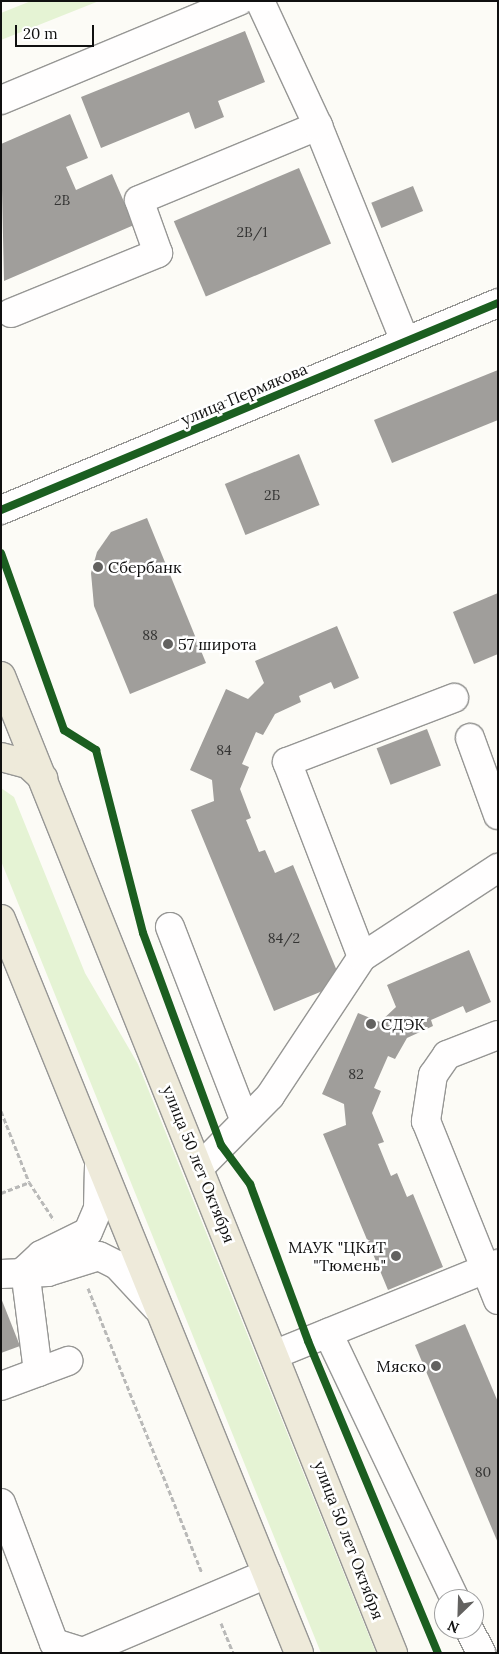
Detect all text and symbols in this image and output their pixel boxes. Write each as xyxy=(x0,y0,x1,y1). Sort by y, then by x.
scale bar xyxy=(18,15,96,47)
text: 20 m xyxy=(23,24,58,43)
house number: 2В xyxy=(54,192,70,208)
house number: 2В/1 xyxy=(237,224,267,240)
street label: улица Пермякова xyxy=(178,359,310,429)
house number: 2Б xyxy=(264,487,280,503)
place label: Сбербанк xyxy=(108,557,182,577)
marker: Сбербанк xyxy=(92,561,104,573)
house number: 88 xyxy=(142,627,158,643)
place label: 57 широта xyxy=(178,634,257,654)
marker: 57 широта xyxy=(162,638,174,650)
house number: 84 xyxy=(216,742,232,758)
house number: 84/2 xyxy=(268,930,300,946)
place label: СДЭК xyxy=(381,1014,425,1034)
marker: СДЭК xyxy=(365,1018,377,1030)
house number: 82 xyxy=(348,1066,364,1082)
street label: улица 50 лет Октября xyxy=(159,1082,239,1246)
place label: МАУК "ЦКиТ "Тюмень" xyxy=(288,1237,386,1275)
marker: МАУК "ЦКиТ "Тюмень" xyxy=(390,1250,402,1262)
place label: Мяско xyxy=(376,1356,426,1376)
marker: Мяско xyxy=(430,1360,442,1372)
street label: улица 50 лет Октября xyxy=(310,1458,388,1622)
house number: 80 xyxy=(475,1464,491,1480)
north arrow xyxy=(434,1589,484,1639)
text: N xyxy=(445,1616,462,1637)

